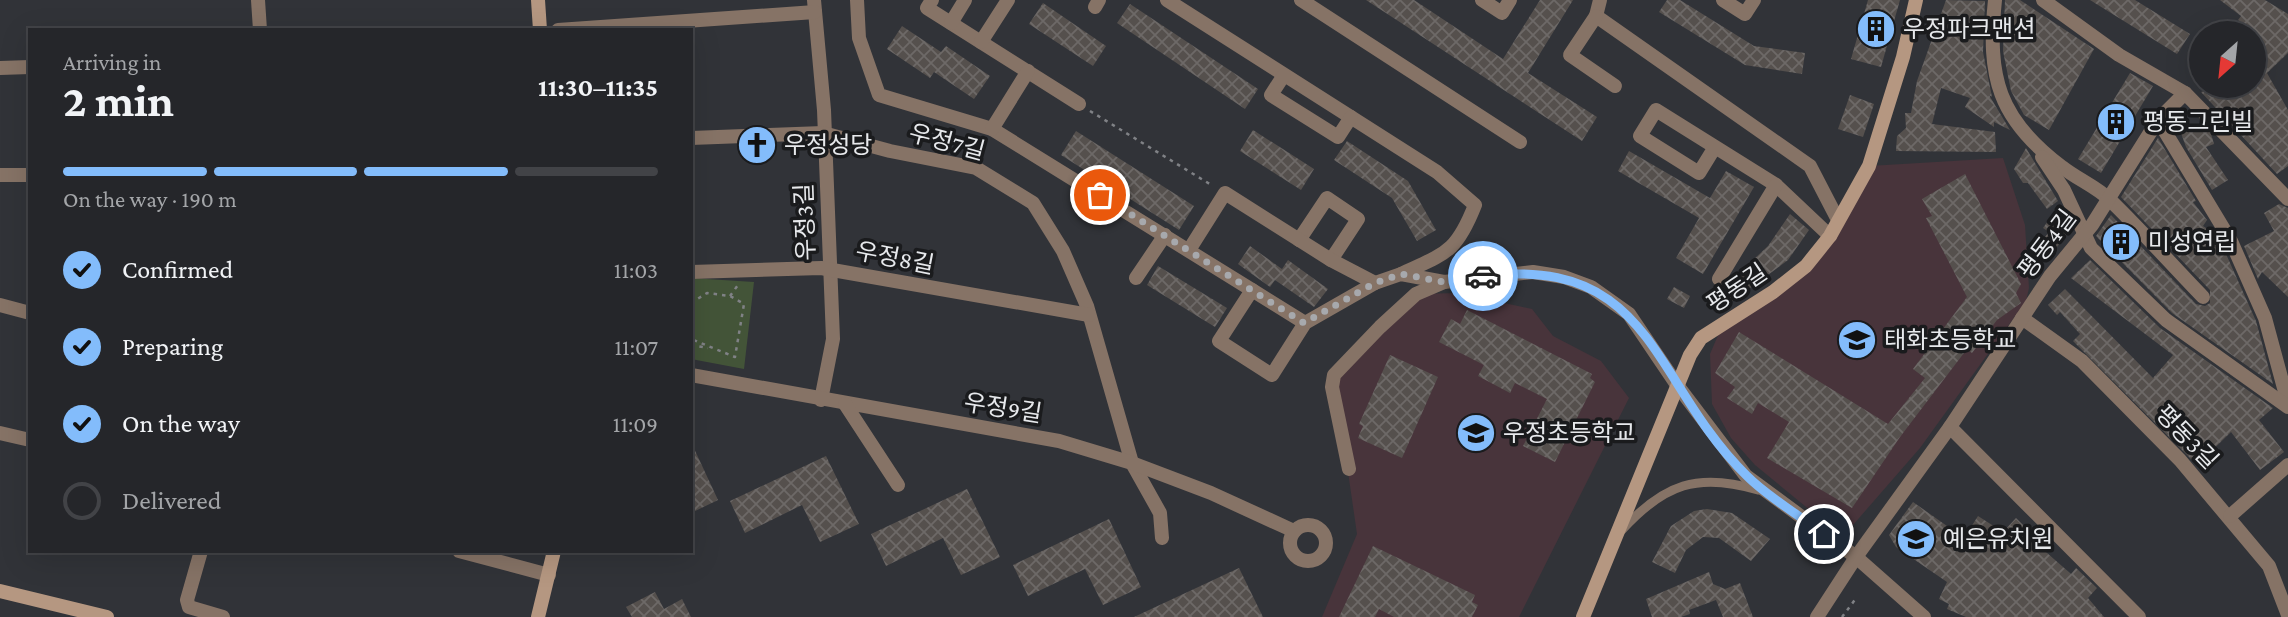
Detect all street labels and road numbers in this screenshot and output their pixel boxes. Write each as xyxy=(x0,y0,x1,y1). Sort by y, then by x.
street label: 우정7길 xyxy=(906,118,988,165)
street label: 우정3길 xyxy=(790,183,819,261)
street label: 평동4길 xyxy=(2012,204,2081,283)
street label: 우정8길 xyxy=(854,237,937,278)
street label: 평동길 xyxy=(1702,258,1772,317)
street label: 우정9길 xyxy=(962,388,1044,427)
street label: 평동3길 xyxy=(2151,399,2224,474)

